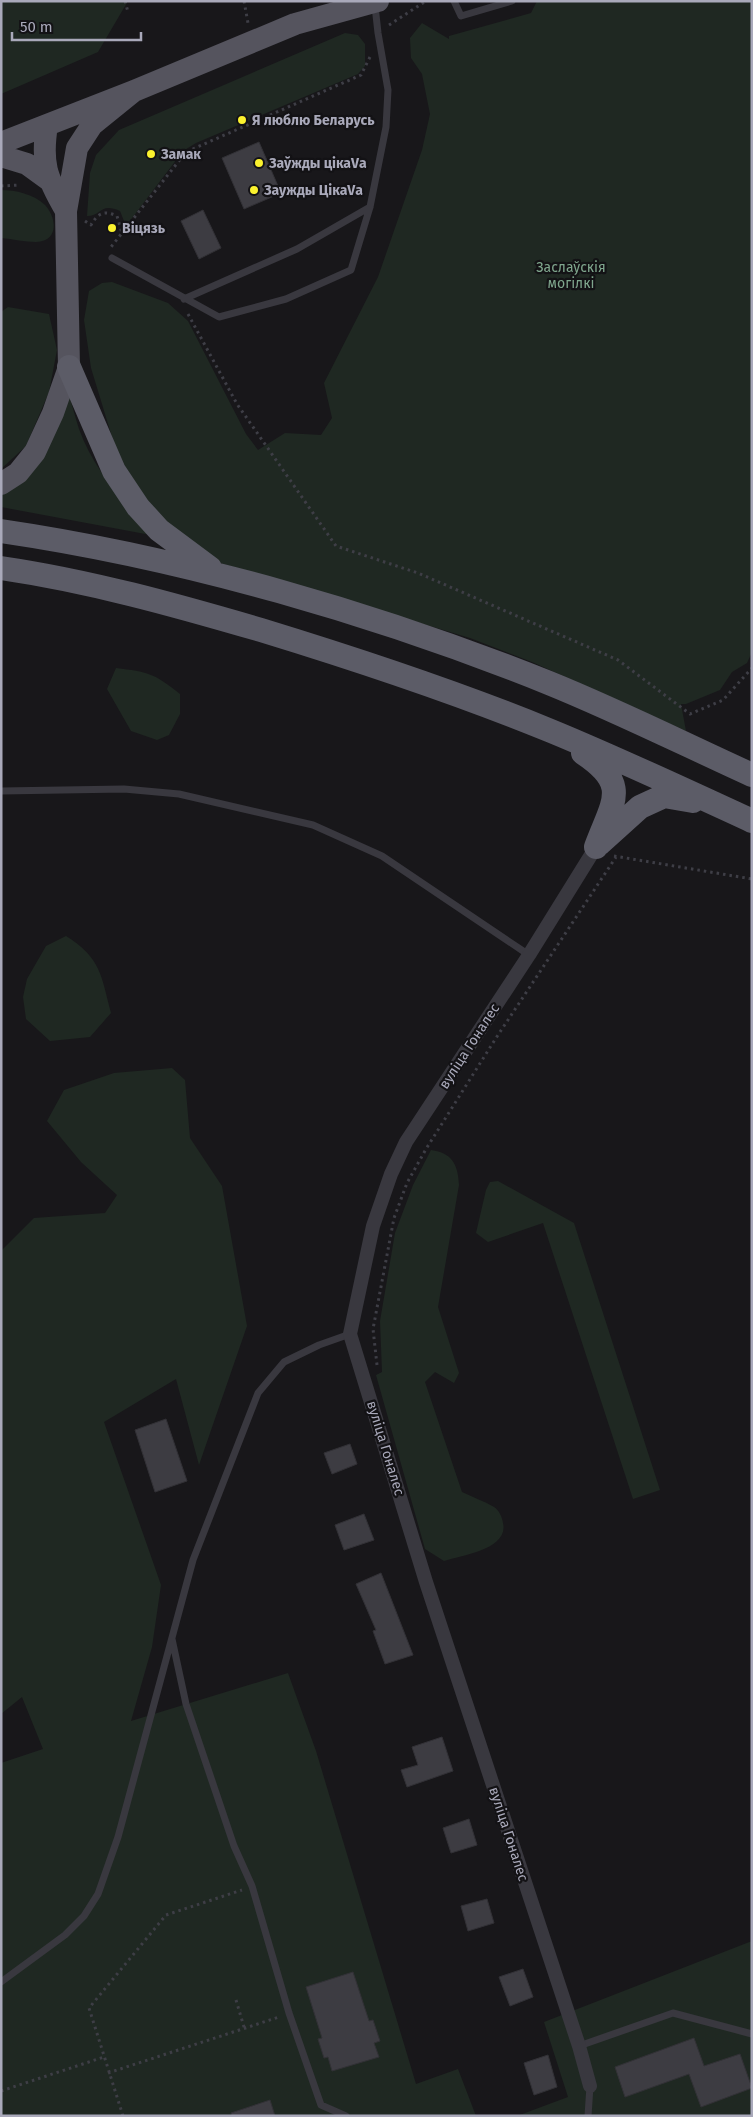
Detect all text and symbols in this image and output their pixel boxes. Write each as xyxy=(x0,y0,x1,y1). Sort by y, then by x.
scale bar xyxy=(12,10,141,42)
text: 50 m xyxy=(20,18,53,36)
place label: Я люблю Беларусь xyxy=(252,112,375,129)
marker: Я люблю Беларусь xyxy=(236,114,248,126)
place label: Замак xyxy=(160,146,201,163)
marker: Замак xyxy=(145,148,157,160)
place label: Заўжды цікаVа xyxy=(268,155,367,172)
marker: Заўжды цікаVа xyxy=(253,157,265,169)
place label: Заужды ЦікаVа xyxy=(263,182,363,199)
marker: Заужды ЦікаVа xyxy=(248,184,260,196)
place label: Віцязь xyxy=(122,220,166,237)
marker: Віцязь xyxy=(106,222,118,234)
park label: Заслаўскія могілкі xyxy=(536,259,606,292)
street label: вуліца Гоналес xyxy=(436,1000,503,1092)
street label: вуліца Гоналес xyxy=(363,1399,408,1498)
street label: вуліца Гоналес xyxy=(485,1785,532,1884)

